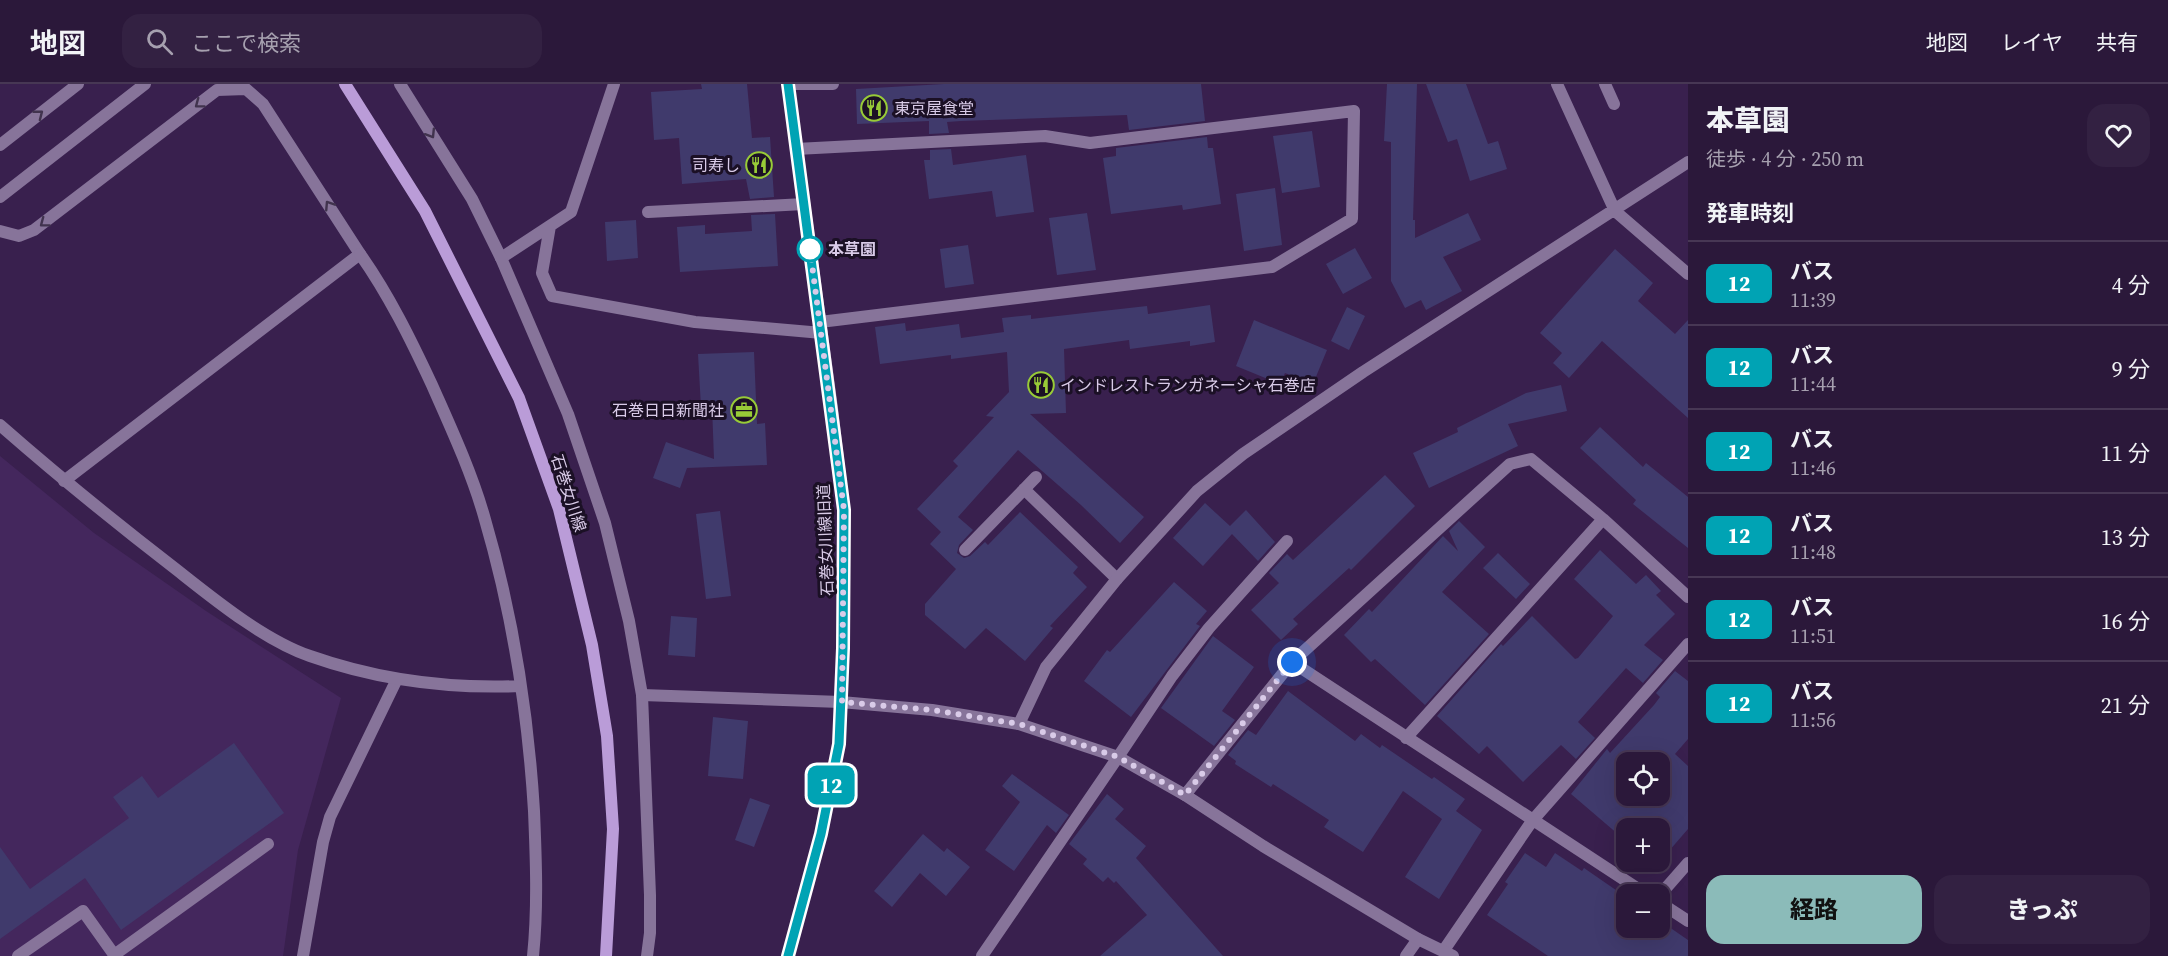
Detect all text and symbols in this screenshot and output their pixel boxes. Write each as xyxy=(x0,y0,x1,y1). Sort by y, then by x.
search box xyxy=(122,14,542,68)
text: 地図 xyxy=(30,24,86,62)
icon: search xyxy=(143,25,176,58)
text: ここで検索 xyxy=(191,28,301,58)
text: 地図 xyxy=(1926,28,1968,57)
text: レイヤ xyxy=(2001,28,2063,57)
text: 共有 xyxy=(2096,28,2138,57)
restaurant icon: 東京屋食堂 xyxy=(859,93,889,123)
one-way arrow xyxy=(194,97,205,108)
place label: 東京屋食堂 xyxy=(894,97,974,119)
text: 本草園 xyxy=(1706,101,1790,139)
button: heart xyxy=(2087,104,2150,167)
one-way arrow xyxy=(32,111,43,122)
one-way arrow xyxy=(424,128,436,138)
text: 徒歩 · 4 分 · 250 m xyxy=(1706,145,1864,173)
restaurant icon: 司寿し xyxy=(744,150,774,180)
place label: 司寿し xyxy=(692,154,740,176)
text: 発車時刻 xyxy=(1706,198,1794,228)
one-way arrow xyxy=(325,200,336,211)
one-way arrow xyxy=(39,216,50,227)
marker: 本草園 xyxy=(797,236,823,262)
place label: 本草園 xyxy=(828,238,876,260)
text: バス xyxy=(1790,256,1834,286)
text: 12 xyxy=(1728,269,1750,298)
text: 4 分 xyxy=(2112,270,2150,300)
text: 11:39 xyxy=(1790,286,1836,314)
text: バス xyxy=(1790,340,1834,370)
text: 12 xyxy=(1728,353,1750,382)
text: 9 分 xyxy=(2112,354,2150,384)
restaurant icon: インドレストランガネーシャ石巻店 xyxy=(1026,370,1056,400)
text: 11:44 xyxy=(1790,370,1836,398)
place label: インドレストランガネーシャ石巻店 xyxy=(1060,374,1316,396)
office icon: 石巻日日新聞社 xyxy=(729,395,759,425)
place label: 石巻日日新聞社 xyxy=(612,399,724,421)
text: バス xyxy=(1790,424,1834,454)
text: 12 xyxy=(1728,437,1750,466)
text: 11 分 xyxy=(2101,438,2150,468)
street label: 石巻女川線 xyxy=(546,452,592,534)
text: 11:46 xyxy=(1790,454,1836,482)
street label: 石巻女川線旧道 xyxy=(812,484,838,596)
text: バス xyxy=(1790,508,1834,538)
text: 12 xyxy=(1728,521,1750,550)
text: 13 分 xyxy=(2101,522,2150,552)
text: 11:48 xyxy=(1790,538,1836,566)
text: バス xyxy=(1790,592,1834,622)
text: 12 xyxy=(1728,605,1750,634)
text: 16 分 xyxy=(2101,606,2150,636)
text: 11:51 xyxy=(1790,622,1836,650)
your location xyxy=(1277,647,1307,677)
text: バス xyxy=(1790,676,1834,706)
text: 12 xyxy=(1728,689,1750,718)
text: 21 分 xyxy=(2101,690,2150,720)
text: 11:56 xyxy=(1790,706,1836,734)
map controls xyxy=(1616,752,1670,938)
button: locate xyxy=(1616,752,1670,806)
line badge: 12 xyxy=(804,766,858,804)
text: 12 xyxy=(820,771,842,800)
button: + xyxy=(1616,818,1670,872)
button: 経路 xyxy=(1706,875,1922,944)
button: きっぷ xyxy=(1934,875,2150,944)
button: − xyxy=(1616,884,1670,938)

